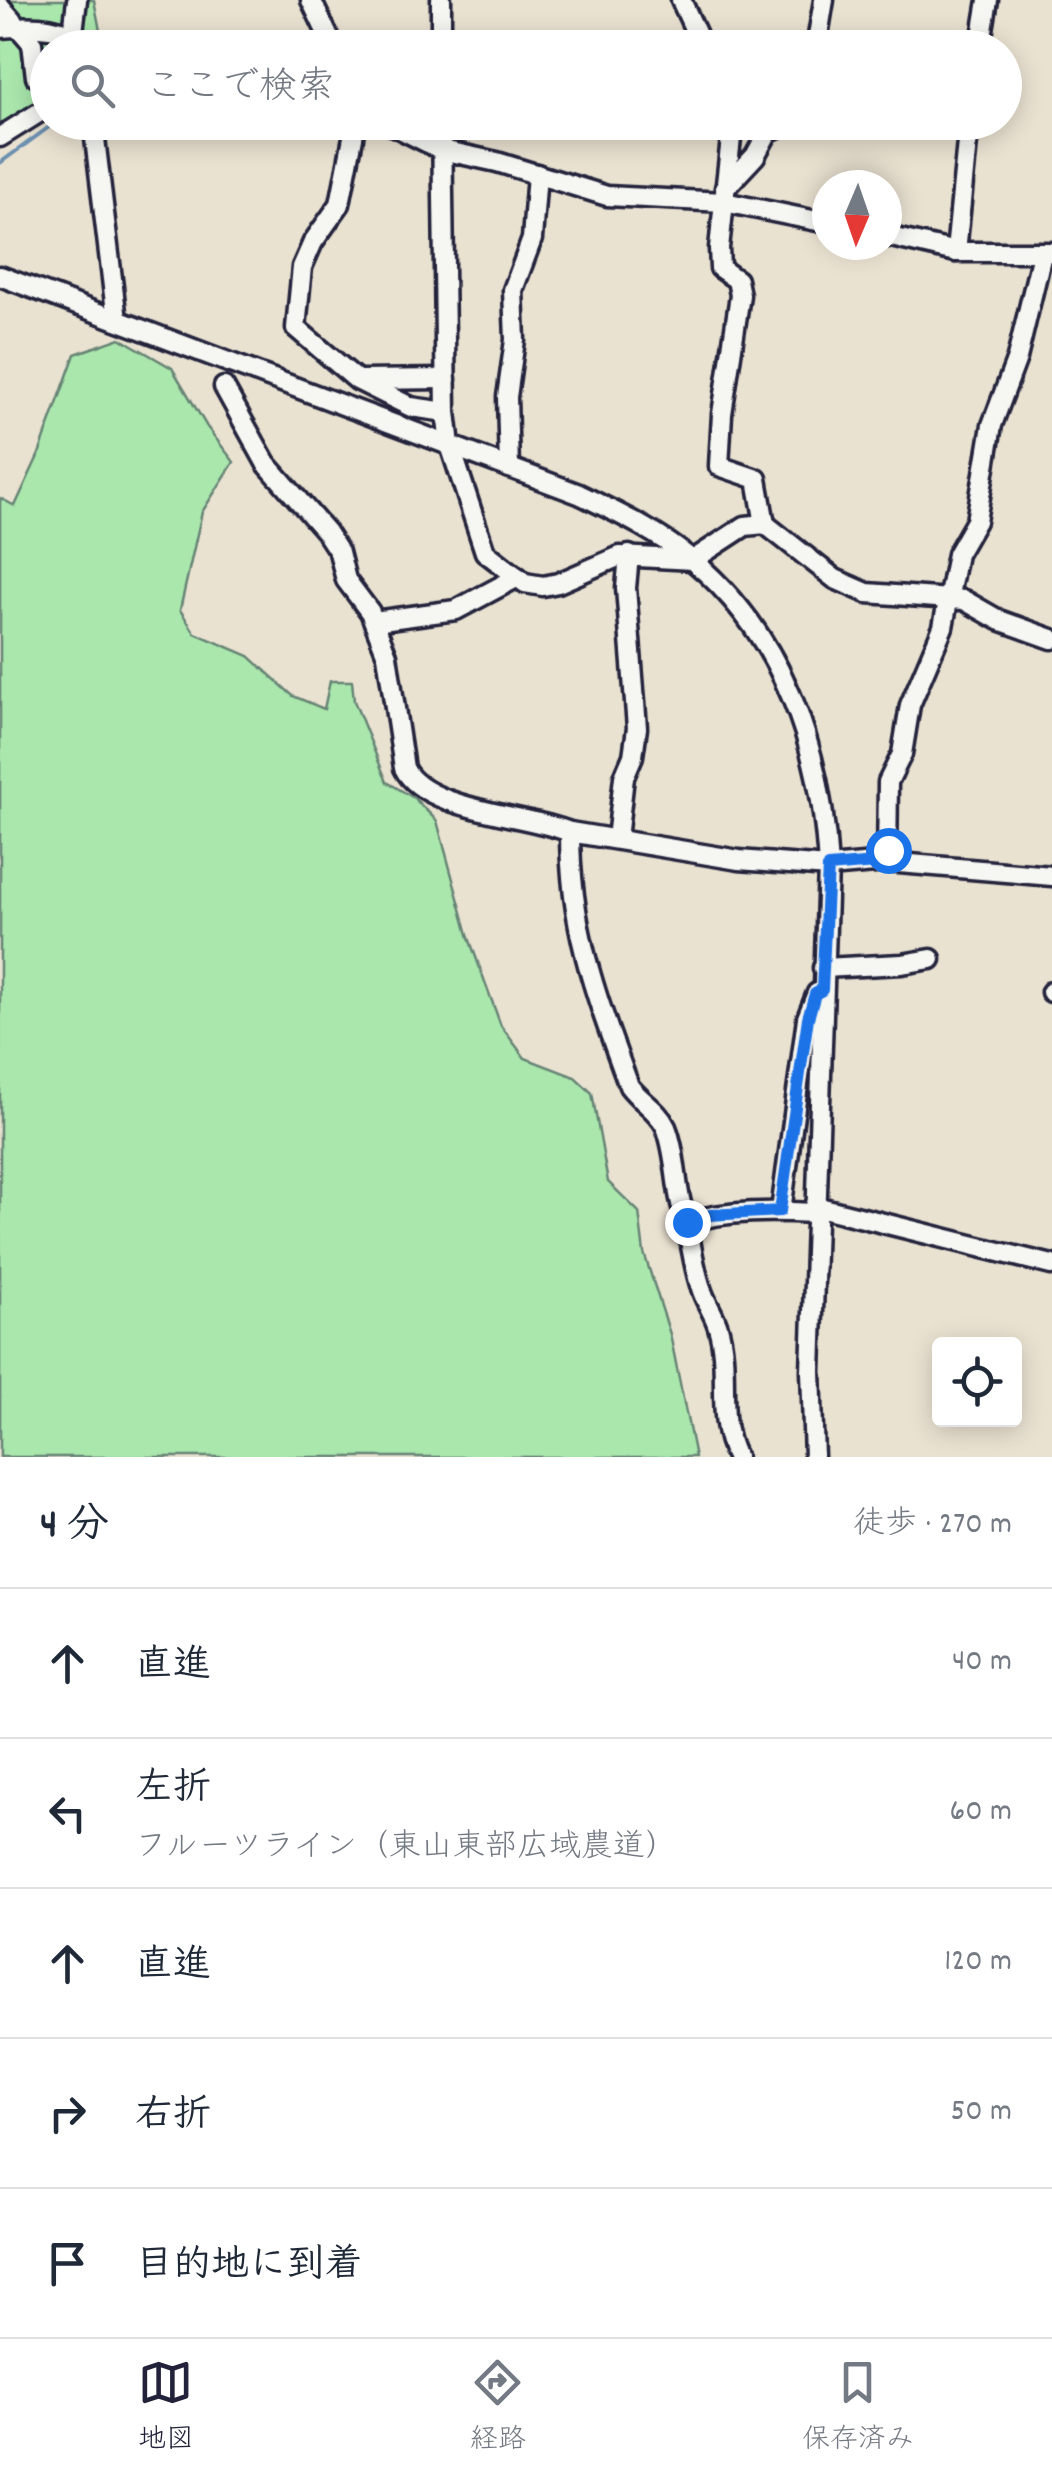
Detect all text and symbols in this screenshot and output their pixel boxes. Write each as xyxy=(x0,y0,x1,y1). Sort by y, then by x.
search box xyxy=(30,30,1022,140)
icon: search xyxy=(65,58,120,113)
text: ここで検索 xyxy=(145,62,335,117)
north arrow xyxy=(812,170,902,260)
route start xyxy=(866,828,912,874)
route end xyxy=(665,1200,711,1246)
map controls xyxy=(932,1337,1022,1427)
button: locate xyxy=(932,1337,1022,1427)
text: 4 分 xyxy=(40,1498,109,1558)
text: 徒歩 · 270 m xyxy=(853,1503,1012,1549)
icon: ahead xyxy=(40,1636,95,1691)
text: 直進 xyxy=(135,1640,211,1695)
text: 40 m xyxy=(952,1640,1012,1686)
text: 左折 xyxy=(135,1763,211,1818)
icon: left xyxy=(40,1786,95,1841)
text: 60 m xyxy=(950,1790,1012,1836)
text: フルーツライン（東山東部広域農道） xyxy=(135,1826,677,1872)
icon: ahead xyxy=(40,1936,95,1991)
text: 直進 xyxy=(135,1940,211,1995)
text: 120 m xyxy=(944,1940,1012,1986)
icon: right xyxy=(40,2086,95,2141)
text: 右折 xyxy=(135,2090,211,2145)
text: 50 m xyxy=(950,2090,1012,2136)
icon: arrive xyxy=(40,2236,95,2291)
text: 目的地に到着 xyxy=(135,2240,363,2295)
tab: 地図 xyxy=(138,2355,194,2462)
tab: 経路 xyxy=(470,2355,526,2462)
tab: 保存済み xyxy=(802,2355,914,2462)

